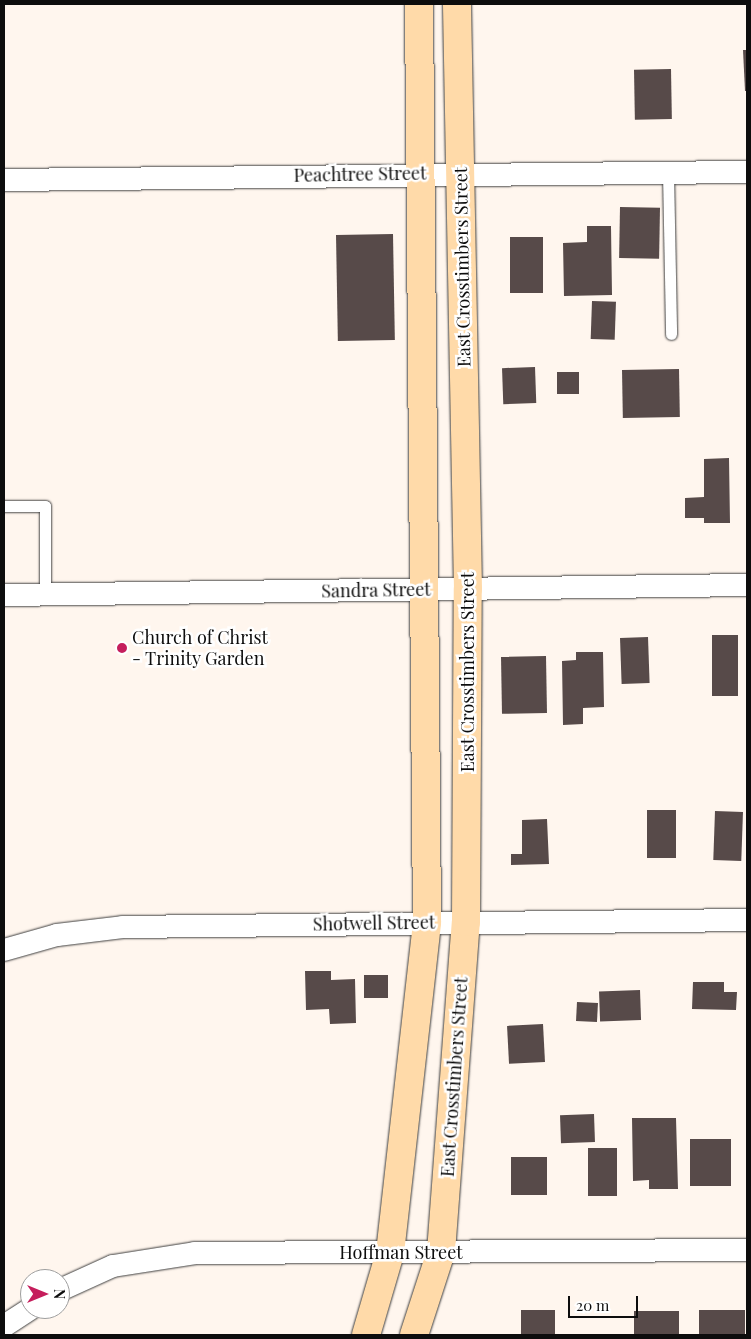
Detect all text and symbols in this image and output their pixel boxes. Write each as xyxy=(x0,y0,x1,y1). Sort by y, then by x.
street label: Peachtree Street xyxy=(293,162,427,186)
street label: East Crosstimbers Street xyxy=(449,167,475,367)
street label: East Crosstimbers Street xyxy=(456,572,478,772)
street label: Sandra Street xyxy=(321,578,431,602)
place label: Church of Christ - Trinity Garden xyxy=(132,627,268,670)
marker: Church of Christ - Trinity Garden xyxy=(116,642,128,654)
street label: Shotwell Street xyxy=(313,911,435,935)
street label: East Crosstimbers Street xyxy=(436,976,472,1178)
street label: Hoffman Street xyxy=(339,1241,463,1263)
north arrow xyxy=(20,1269,70,1319)
scale bar xyxy=(571,1286,641,1318)
text: N xyxy=(50,1289,69,1299)
text: 20 m xyxy=(576,1295,609,1315)

